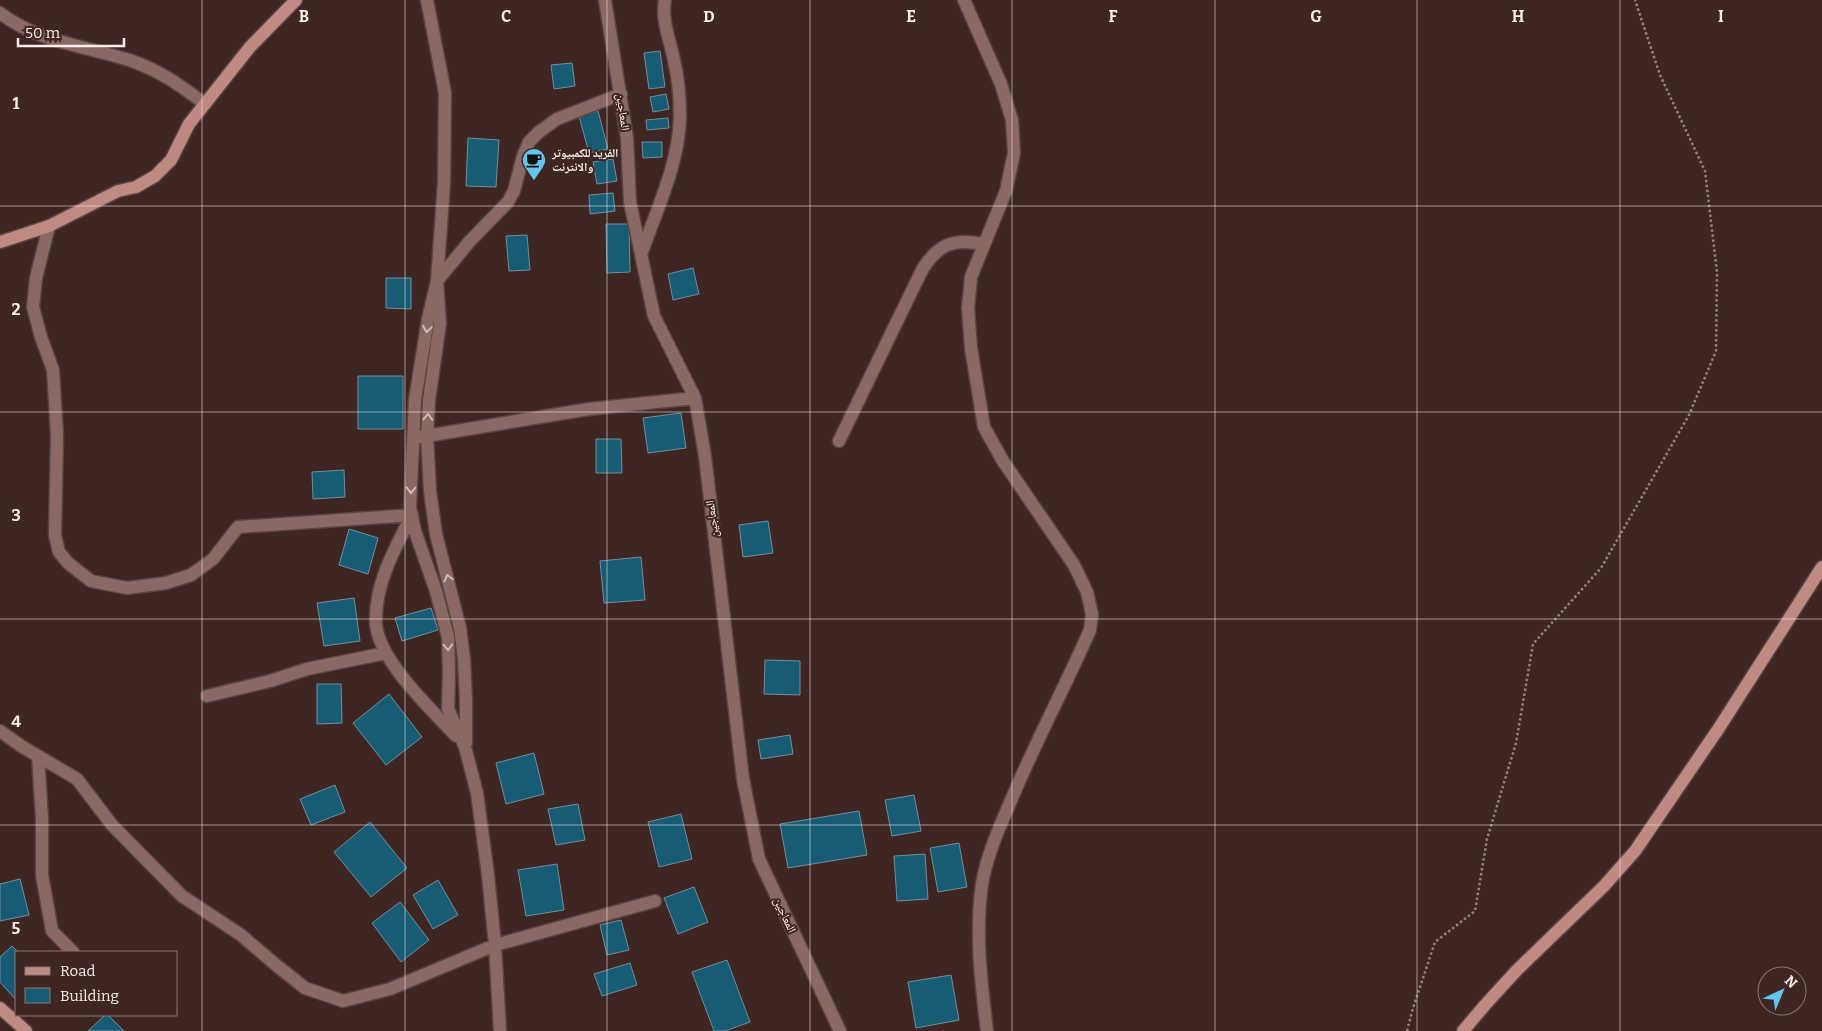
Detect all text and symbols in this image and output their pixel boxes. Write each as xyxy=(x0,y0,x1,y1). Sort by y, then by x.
text: B xyxy=(299,7,309,26)
text: C xyxy=(501,7,511,26)
text: D xyxy=(703,7,715,26)
text: E xyxy=(906,7,916,26)
text: F xyxy=(1109,7,1118,26)
text: G xyxy=(1310,7,1322,26)
text: H xyxy=(1512,7,1525,26)
text: I xyxy=(1718,7,1724,26)
scale bar xyxy=(18,15,124,47)
text: 50 m xyxy=(25,24,61,42)
street label: المعاجين xyxy=(613,93,633,132)
text: 1 xyxy=(13,94,20,113)
place label: الفريد للكمبيوتر والانترنت xyxy=(551,146,618,174)
cafe icon: الفريد للكمبيوتر والانترنت xyxy=(521,147,547,181)
text: 2 xyxy=(11,300,21,319)
one-way arrow xyxy=(422,324,432,333)
one-way arrow xyxy=(423,413,434,421)
one-way arrow xyxy=(405,487,416,495)
street label: المعاجين xyxy=(703,499,721,538)
text: 3 xyxy=(11,506,21,525)
one-way arrow xyxy=(443,573,454,582)
one-way arrow xyxy=(443,644,454,652)
text: 4 xyxy=(11,712,21,731)
street label: المعاجين xyxy=(771,895,799,935)
text: 5 xyxy=(12,919,21,938)
legend xyxy=(15,951,178,1016)
text: Road xyxy=(60,962,95,980)
north arrow xyxy=(1757,966,1807,1016)
text: N xyxy=(1781,972,1801,992)
text: Building xyxy=(60,987,119,1005)

